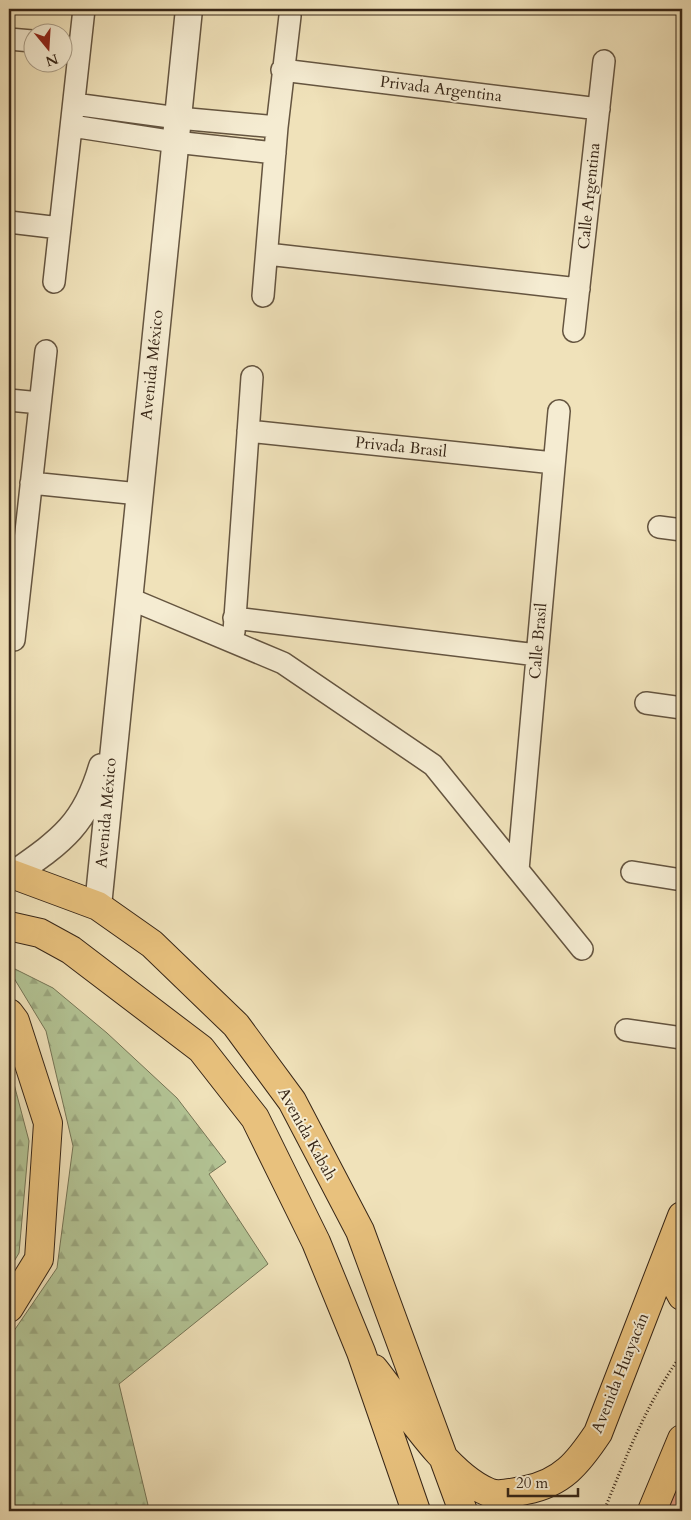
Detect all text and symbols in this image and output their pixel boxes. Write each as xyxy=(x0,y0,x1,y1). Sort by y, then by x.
north arrow xyxy=(22,22,72,72)
text: N xyxy=(43,49,61,71)
street label: Privada Argentina xyxy=(379,71,503,107)
street label: Calle Argentina xyxy=(572,142,606,250)
street label: Avenida México xyxy=(135,308,169,421)
street label: Privada Brasil xyxy=(354,431,448,463)
street label: Calle Brasil xyxy=(524,602,552,680)
street label: Avenida México xyxy=(90,757,122,869)
street label: Avenida Kabah xyxy=(272,1084,342,1185)
street label: Avenida Huayacán xyxy=(586,1310,654,1436)
scale bar xyxy=(508,1465,578,1497)
text: 20 m xyxy=(516,1473,548,1493)

